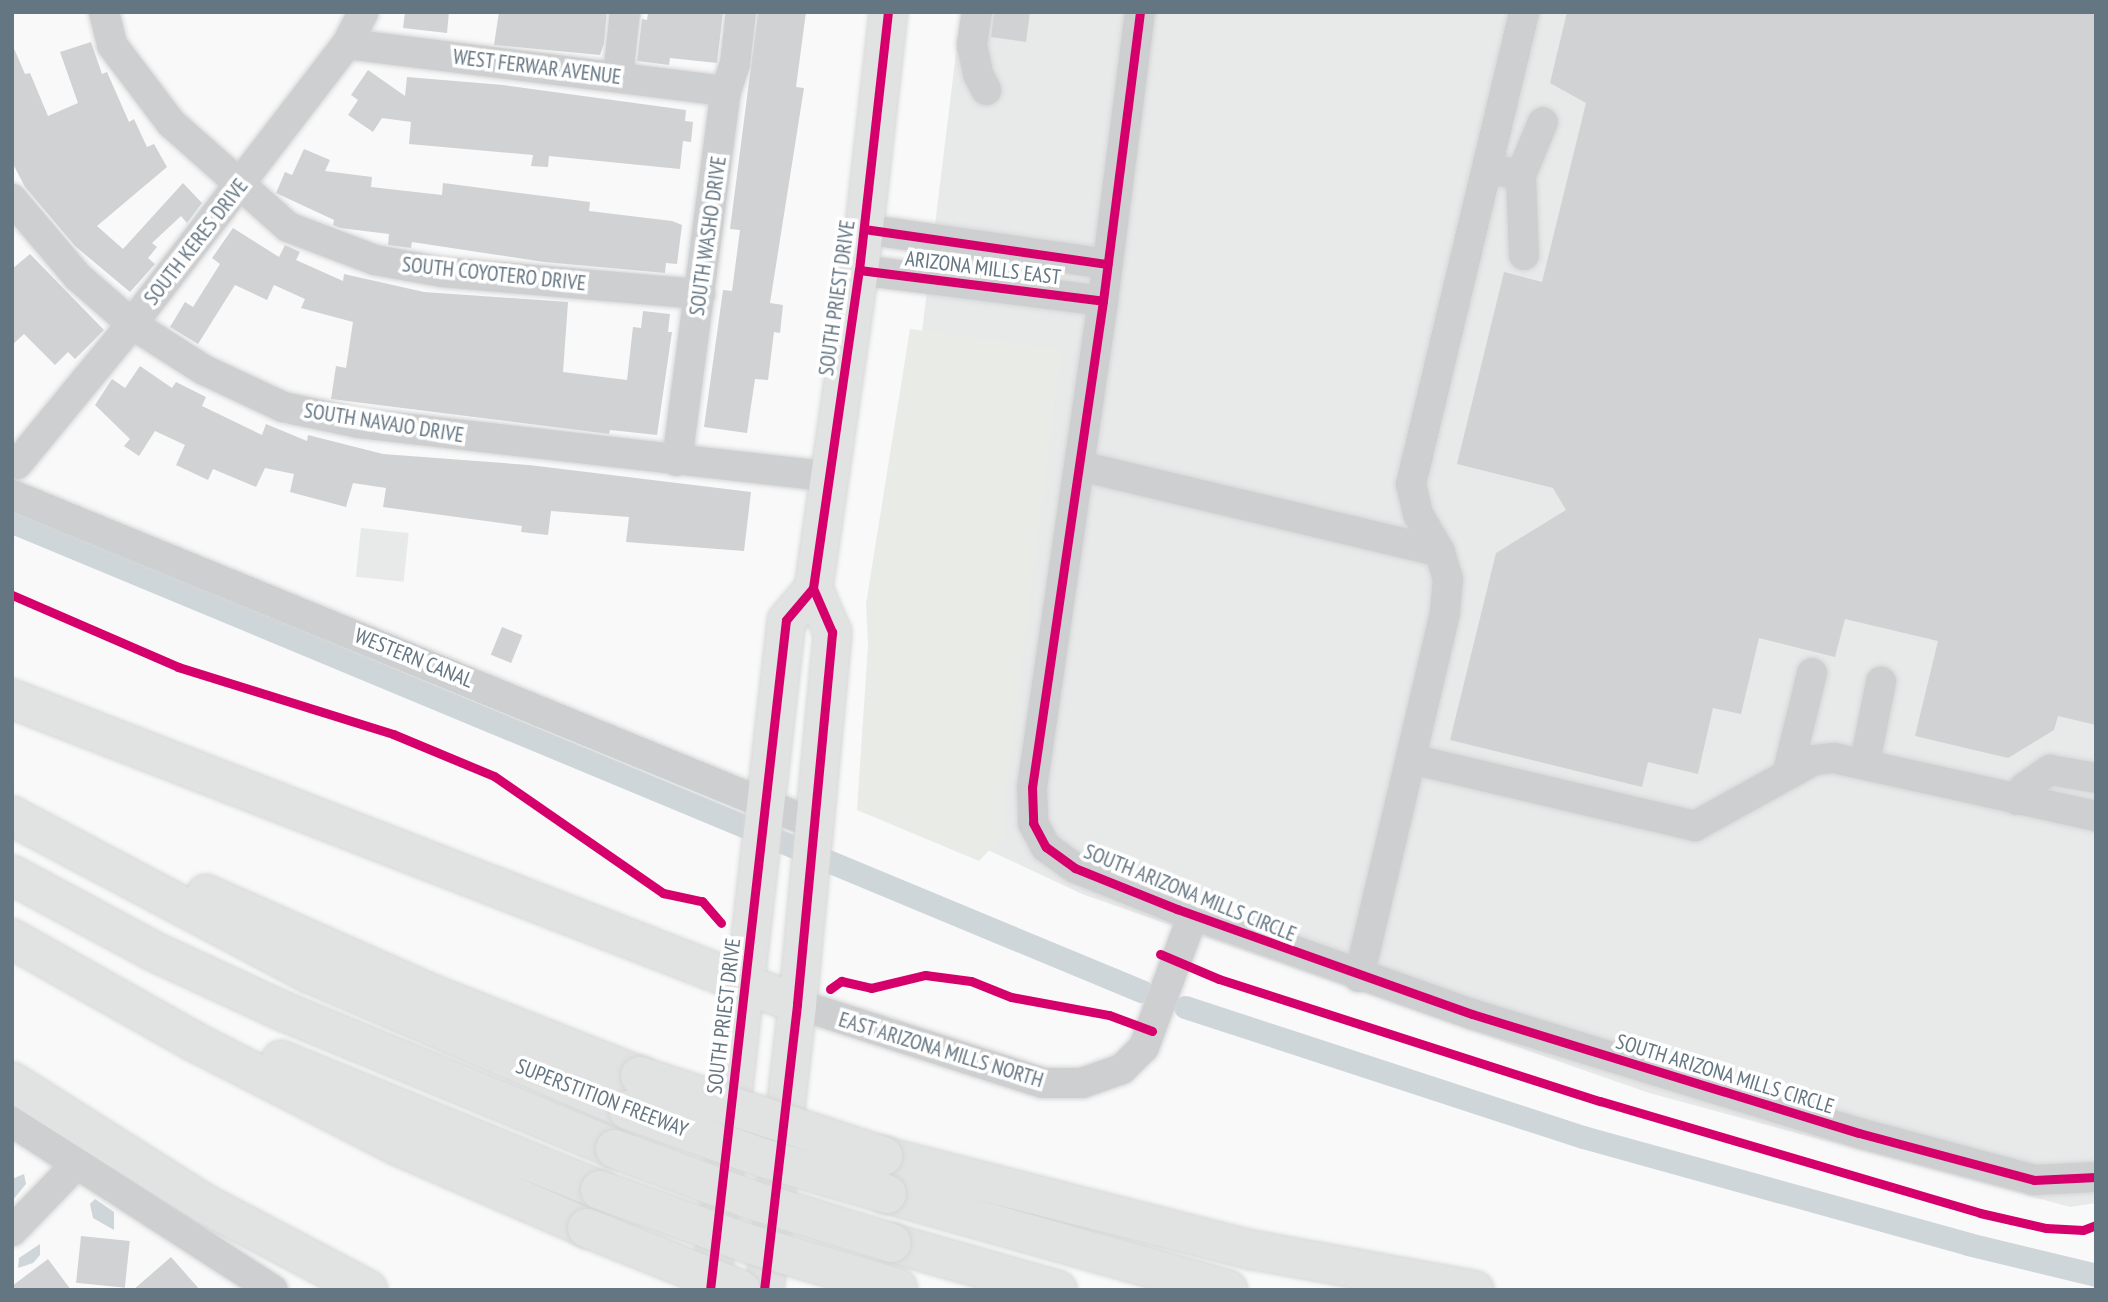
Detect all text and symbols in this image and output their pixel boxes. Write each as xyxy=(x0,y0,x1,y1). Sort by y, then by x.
street label: WEST FERWAR AVENUE xyxy=(451,44,623,90)
street label: SOUTH WASHO DRIVE xyxy=(684,155,732,317)
street label: SOUTH KERES DRIVE xyxy=(139,174,253,310)
street label: SOUTH PRIEST DRIVE xyxy=(814,218,860,378)
street label: ARIZONA MILLS EAST xyxy=(903,246,1063,290)
street label: SOUTH COYOTERO DRIVE xyxy=(401,252,587,296)
street label: SOUTH NAVAJO DRIVE xyxy=(302,398,466,448)
street label: WESTERN CANAL xyxy=(351,623,477,693)
street label: SOUTH ARIZONA MILLS CIRCLE xyxy=(1080,839,1300,947)
street label: SOUTH PRIEST DRIVE xyxy=(702,936,746,1096)
street label: EAST ARIZONA MILLS NORTH xyxy=(835,1007,1047,1093)
street label: SOUTH ARIZONA MILLS CIRCLE xyxy=(1612,1029,1838,1119)
street label: SUPERSTITION FREEWAY xyxy=(513,1054,691,1142)

